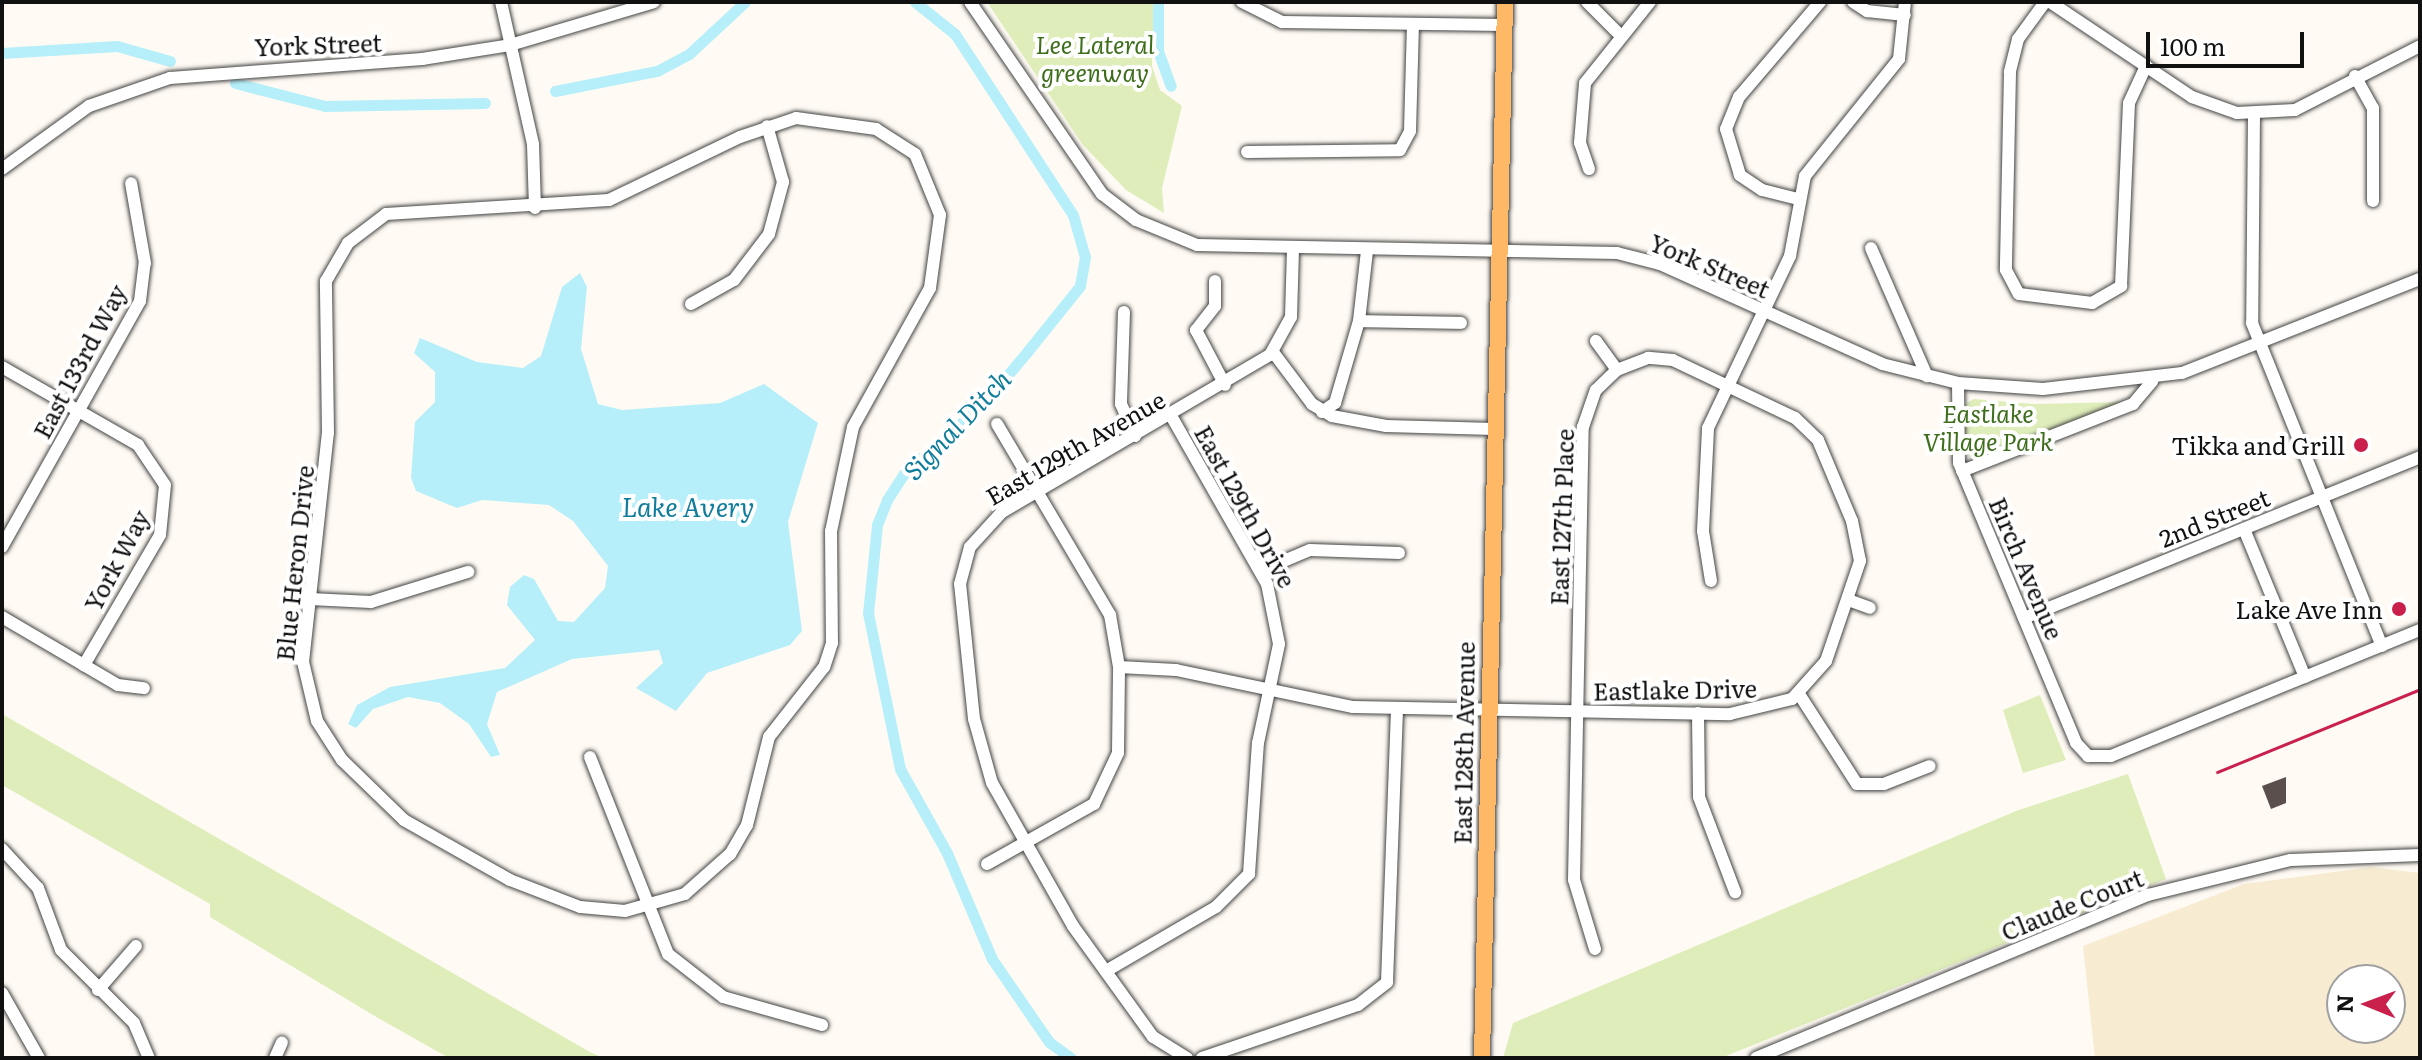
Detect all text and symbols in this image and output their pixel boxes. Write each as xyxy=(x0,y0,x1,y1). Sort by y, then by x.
scale bar xyxy=(2150,16,2308,66)
street label: York Street xyxy=(254,27,382,61)
text: 100 m xyxy=(2160,28,2226,63)
park label: Lee Lateral greenway xyxy=(1035,30,1155,86)
street label: York Street xyxy=(1646,227,1774,303)
street label: East 133rd Way xyxy=(26,279,132,443)
water label: Signal Ditch xyxy=(896,362,1016,486)
street label: East 129th Avenue xyxy=(980,384,1170,510)
park label: Eastlake Village Park xyxy=(1923,399,2053,455)
street label: East 129th Drive xyxy=(1190,420,1302,592)
street label: East 127th Place xyxy=(1544,428,1578,606)
place label: Tikka and Grill xyxy=(2171,431,2345,459)
marker: Tikka and Grill xyxy=(2352,436,2370,454)
street label: Blue Heron Drive xyxy=(269,464,319,662)
street label: 2nd Street xyxy=(2155,482,2273,552)
water label: Lake Avery xyxy=(622,490,754,522)
street label: Birch Avenue xyxy=(1984,493,2070,643)
street label: York Way xyxy=(77,505,155,615)
place label: Lake Ave Inn xyxy=(2235,595,2383,623)
marker: Lake Ave Inn xyxy=(2390,600,2408,618)
street label: East 128th Avenue xyxy=(1447,641,1479,845)
street label: Eastlake Drive xyxy=(1593,673,1757,705)
street label: Claude Court xyxy=(1997,862,2147,946)
north arrow xyxy=(2326,964,2406,1044)
text: N xyxy=(2327,994,2360,1013)

